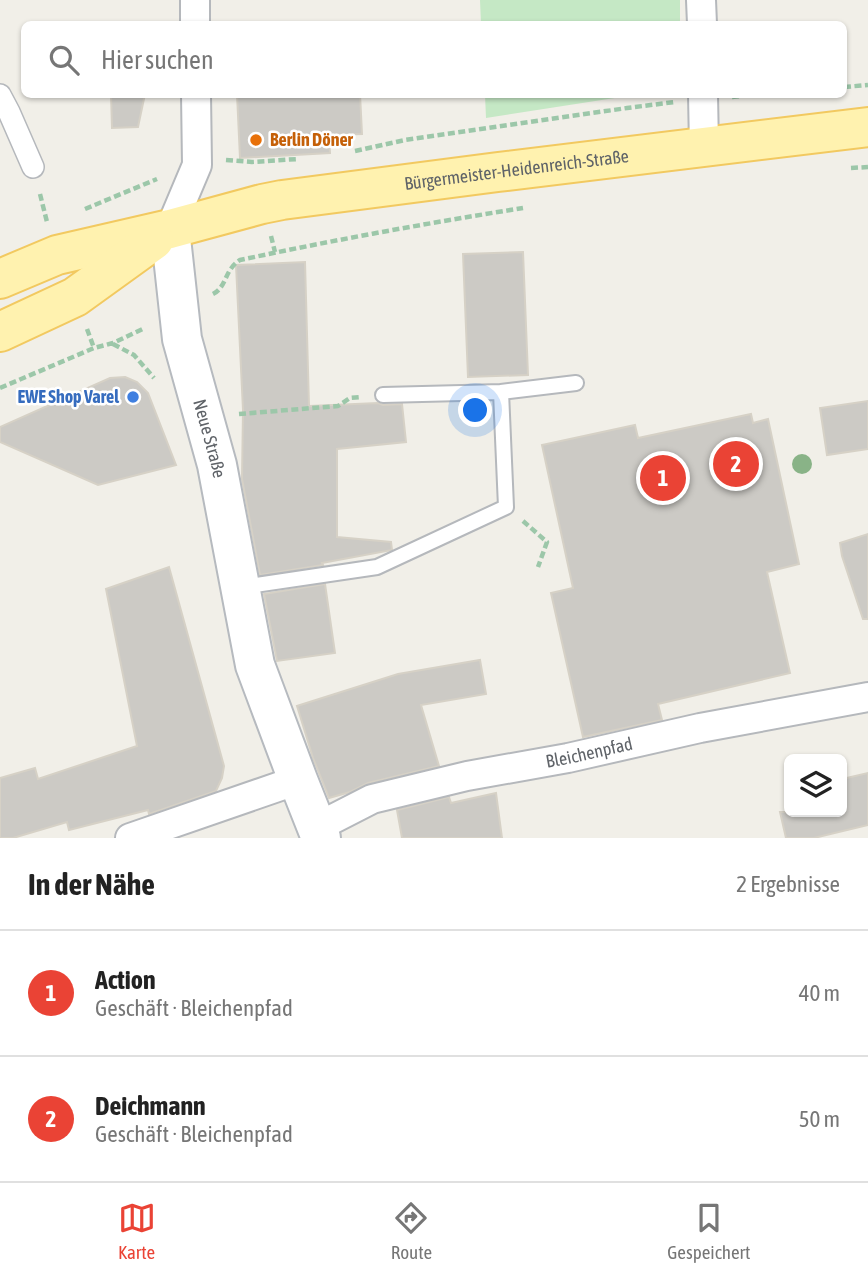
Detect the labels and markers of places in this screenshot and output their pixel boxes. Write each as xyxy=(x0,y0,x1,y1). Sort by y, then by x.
place label: Berlin Döner xyxy=(270,129,354,150)
marker: Berlin Döner xyxy=(248,132,264,148)
place label: EWE Shop Varel xyxy=(17,386,119,407)
marker: EWE Shop Varel xyxy=(125,389,141,405)
pin: 2 xyxy=(713,438,759,490)
pin: 1 xyxy=(640,452,686,504)

